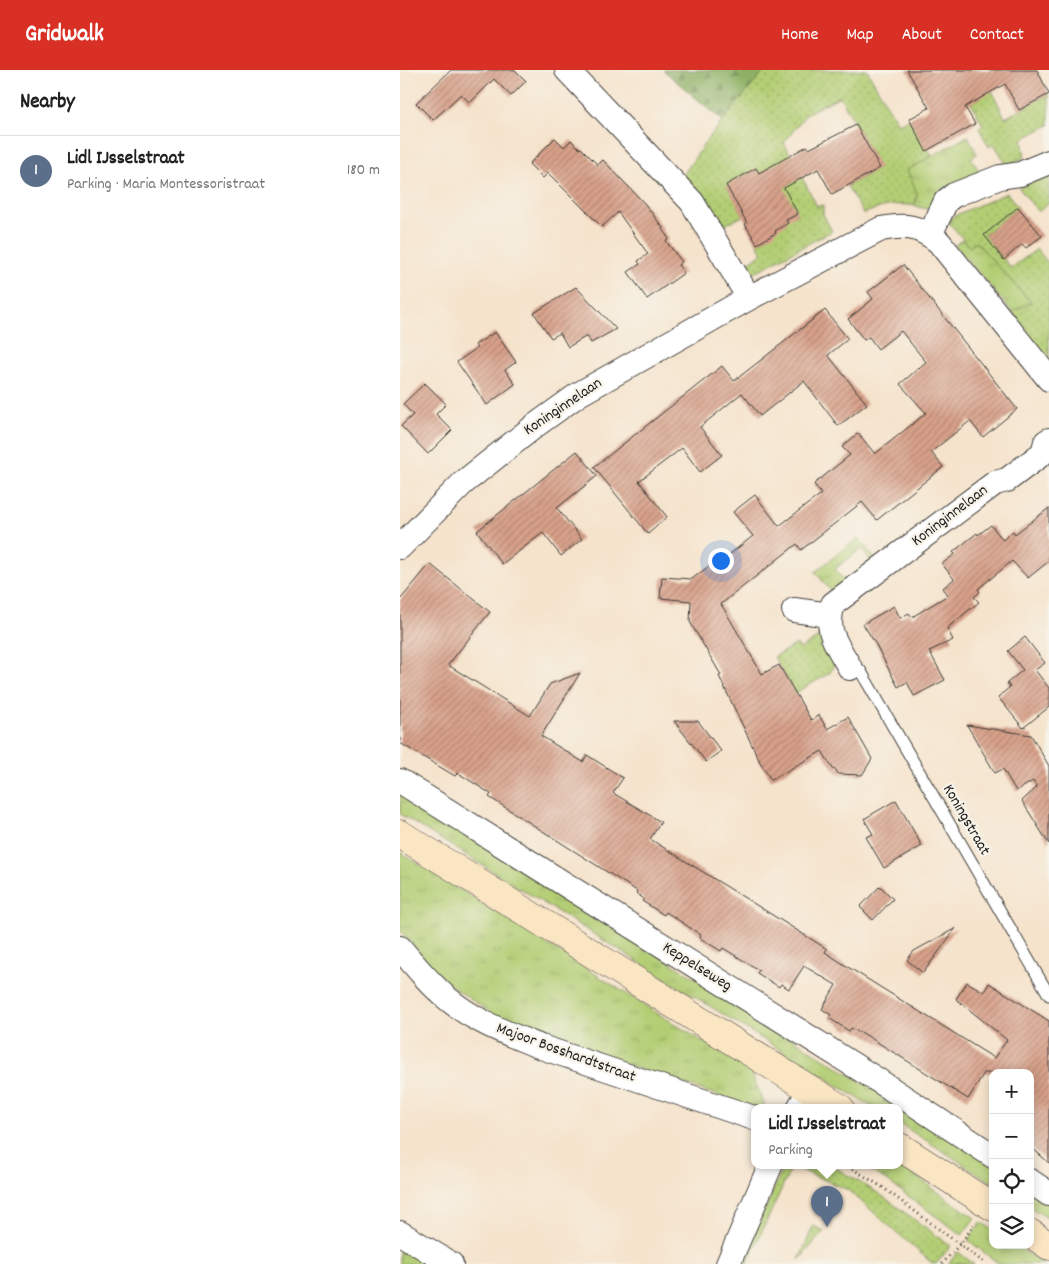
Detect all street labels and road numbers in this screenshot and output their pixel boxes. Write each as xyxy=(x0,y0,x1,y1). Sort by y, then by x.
street label: Koninginnelaan xyxy=(519,372,607,442)
street label: Koninginnelaan xyxy=(907,480,993,552)
street label: Koningstraat xyxy=(936,780,996,860)
street label: Keppelseweg xyxy=(658,937,736,997)
street label: Majoor Bosshardtstraat xyxy=(493,1017,639,1089)

